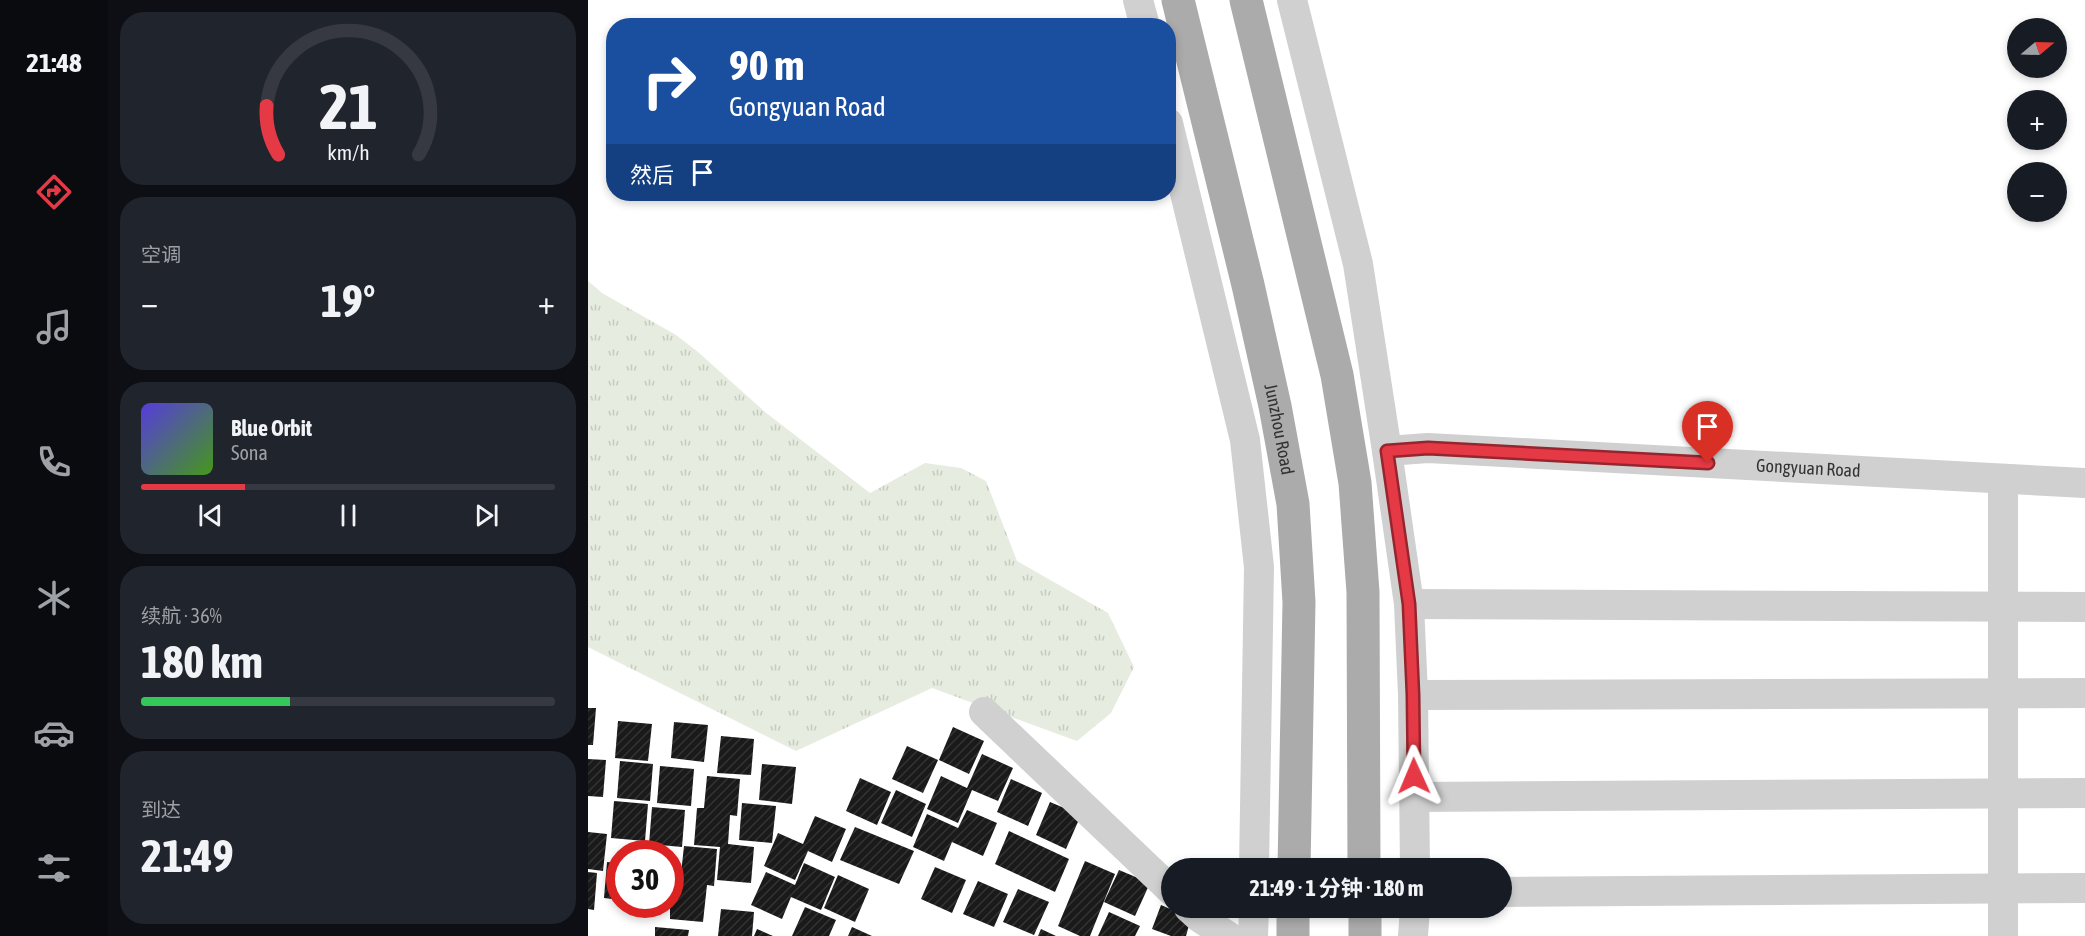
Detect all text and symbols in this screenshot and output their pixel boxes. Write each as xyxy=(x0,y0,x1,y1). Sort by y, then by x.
north arrow xyxy=(2007,18,2067,78)
map controls xyxy=(2007,18,2067,222)
text: 90 m xyxy=(729,41,804,89)
icon: right xyxy=(630,42,708,120)
text: 21:48 xyxy=(26,47,82,78)
text: 21 xyxy=(319,72,377,143)
button: + xyxy=(2007,90,2067,150)
text: Gongyuan Road xyxy=(729,91,886,122)
text: km/h xyxy=(327,141,369,166)
icon: arrive xyxy=(686,156,719,189)
text: 然后 xyxy=(630,162,674,188)
button: − xyxy=(2007,162,2067,222)
icon: directions xyxy=(33,171,75,213)
text: 空调 xyxy=(141,243,181,266)
text: 19° xyxy=(321,275,375,327)
text: − xyxy=(141,283,158,321)
text: + xyxy=(538,283,555,321)
icon: music xyxy=(33,306,75,348)
street label: Junzhou Road xyxy=(1260,381,1298,476)
pin xyxy=(1682,401,1733,463)
icon: arrive xyxy=(1691,410,1724,443)
text: Blue Orbit xyxy=(231,415,312,441)
icon: phone xyxy=(33,441,75,483)
text: Sona xyxy=(231,441,268,464)
street label: Gongyuan Road xyxy=(1756,454,1861,481)
icon: previous xyxy=(194,499,227,532)
icon: pause xyxy=(332,499,365,532)
icon: next xyxy=(470,499,503,532)
icon: climate xyxy=(33,577,75,619)
text: 续航 · 36% xyxy=(141,604,222,627)
text: 180 km xyxy=(141,636,263,688)
icon: car xyxy=(33,712,75,754)
position arrow xyxy=(1382,744,1446,808)
text: 到达 xyxy=(141,798,181,821)
text: 21:49 xyxy=(141,830,234,882)
speed limit sign: 30 xyxy=(606,840,684,918)
icon: filters xyxy=(33,847,75,889)
text: 21:49 · 1 分钟 · 180 m xyxy=(1250,875,1423,901)

